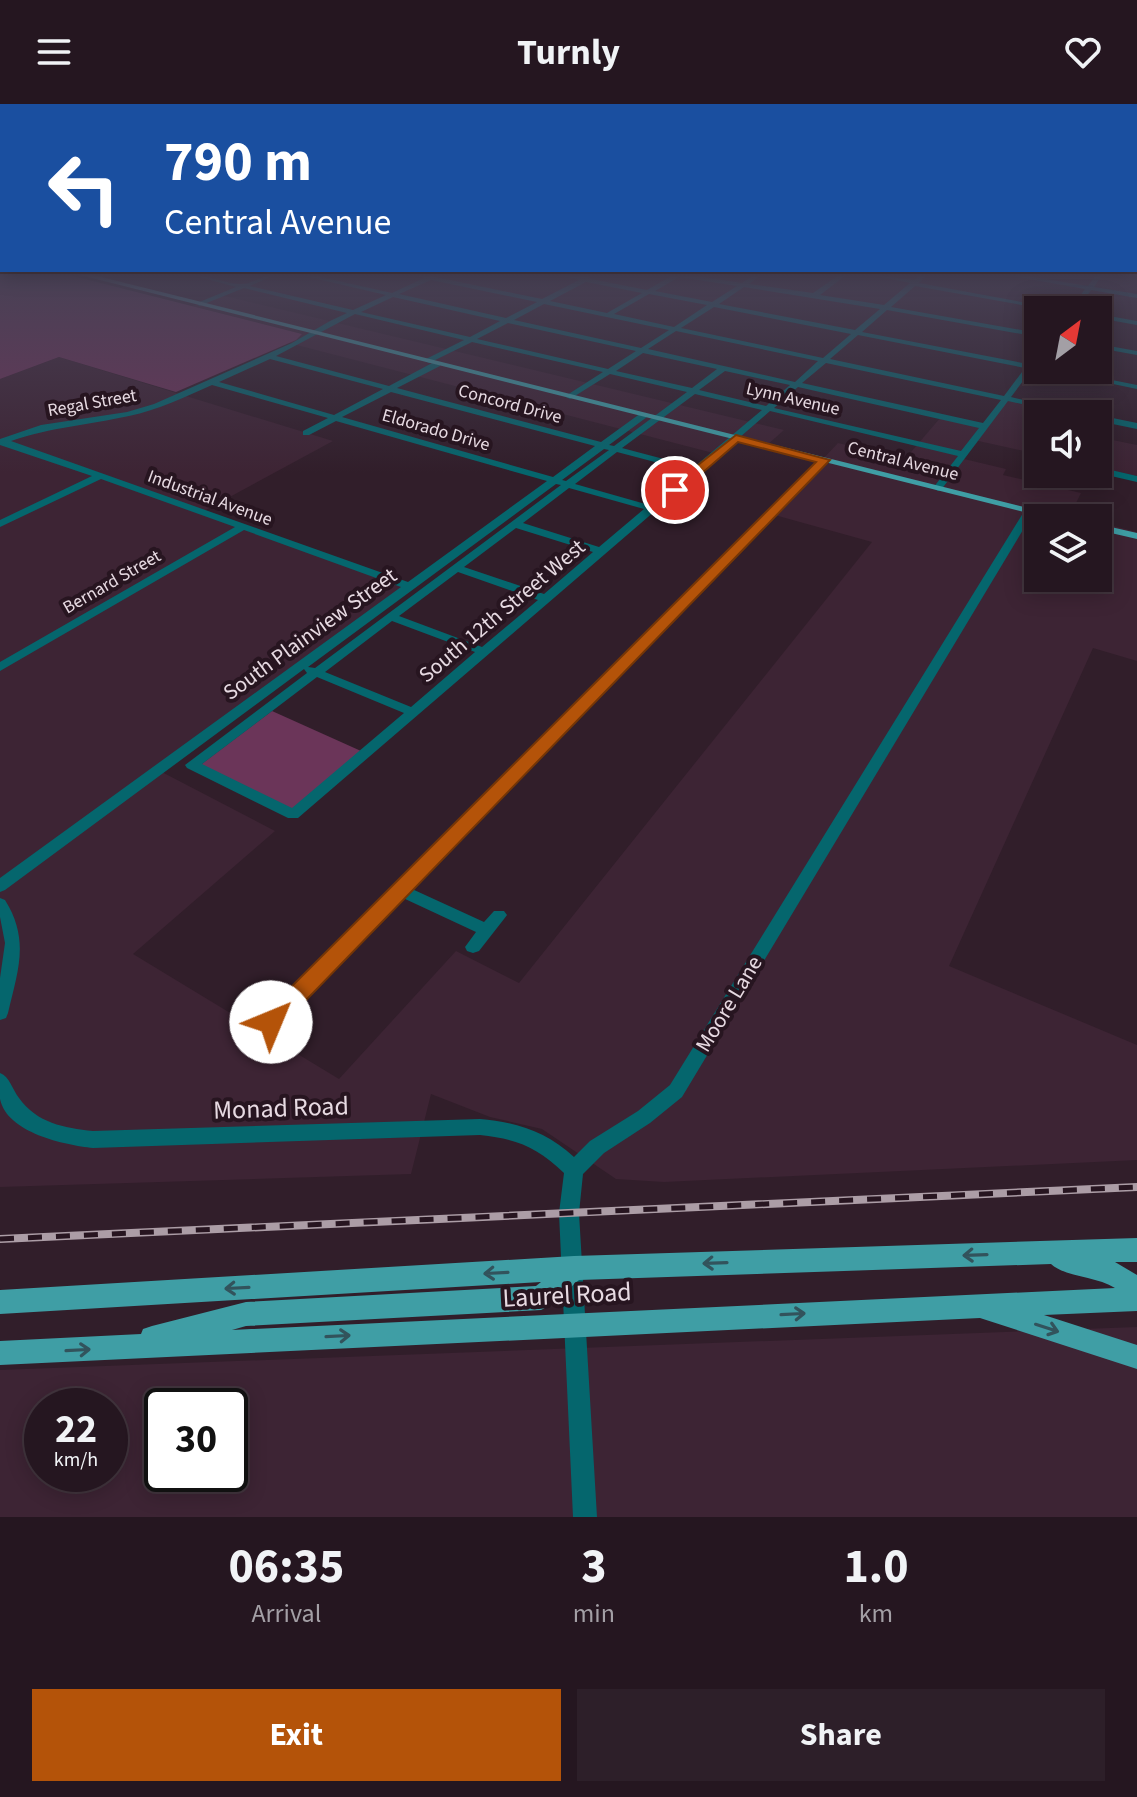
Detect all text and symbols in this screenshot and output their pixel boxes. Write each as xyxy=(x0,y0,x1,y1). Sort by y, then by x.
text: Turnly xyxy=(517,27,620,78)
icon: menu xyxy=(32,30,76,74)
icon: heart xyxy=(1061,30,1105,74)
text: 790 m xyxy=(164,123,312,202)
icon: left xyxy=(32,136,136,240)
text: Central Avenue xyxy=(164,197,391,248)
north arrow xyxy=(1024,296,1112,384)
map controls xyxy=(1024,296,1112,592)
street label: Lynn Avenue xyxy=(744,376,842,422)
street label: Concord Drive xyxy=(456,378,565,430)
street label: Regal Street xyxy=(46,383,138,423)
button: sound xyxy=(1024,400,1112,488)
street label: Eldorado Drive xyxy=(379,403,493,457)
street label: Central Avenue xyxy=(845,435,961,487)
pin xyxy=(641,456,709,524)
street label: Industrial Avenue xyxy=(144,464,276,532)
icon: arrive xyxy=(653,468,697,512)
button: layers xyxy=(1024,504,1112,592)
street label: South 12th Street West xyxy=(412,531,593,690)
street label: Bernard Street xyxy=(58,544,166,620)
street label: South Plainview Street xyxy=(216,560,404,708)
street label: Moore Lane xyxy=(688,950,770,1058)
position arrow xyxy=(229,980,313,1064)
street label: Monad Road xyxy=(213,1087,349,1129)
one-way arrow xyxy=(962,1247,989,1262)
one-way arrow xyxy=(702,1256,729,1271)
one-way arrow xyxy=(483,1266,510,1281)
street label: Laurel Road xyxy=(502,1273,632,1317)
one-way arrow xyxy=(224,1281,251,1296)
one-way arrow xyxy=(779,1307,806,1322)
one-way arrow xyxy=(1034,1321,1059,1336)
one-way arrow xyxy=(324,1328,351,1343)
one-way arrow xyxy=(64,1342,91,1357)
speed limit sign: 30 xyxy=(144,1388,248,1492)
text: 22 xyxy=(55,1401,97,1458)
text: km/h xyxy=(54,1446,98,1474)
text: 06:35 xyxy=(228,1533,344,1601)
text: 3 xyxy=(581,1533,607,1601)
text: 1.0 xyxy=(843,1533,909,1601)
text: Arrival xyxy=(251,1595,321,1632)
text: min xyxy=(573,1595,615,1632)
text: km xyxy=(859,1595,893,1632)
button: Exit xyxy=(32,1689,561,1781)
button: Share xyxy=(577,1689,1105,1781)

